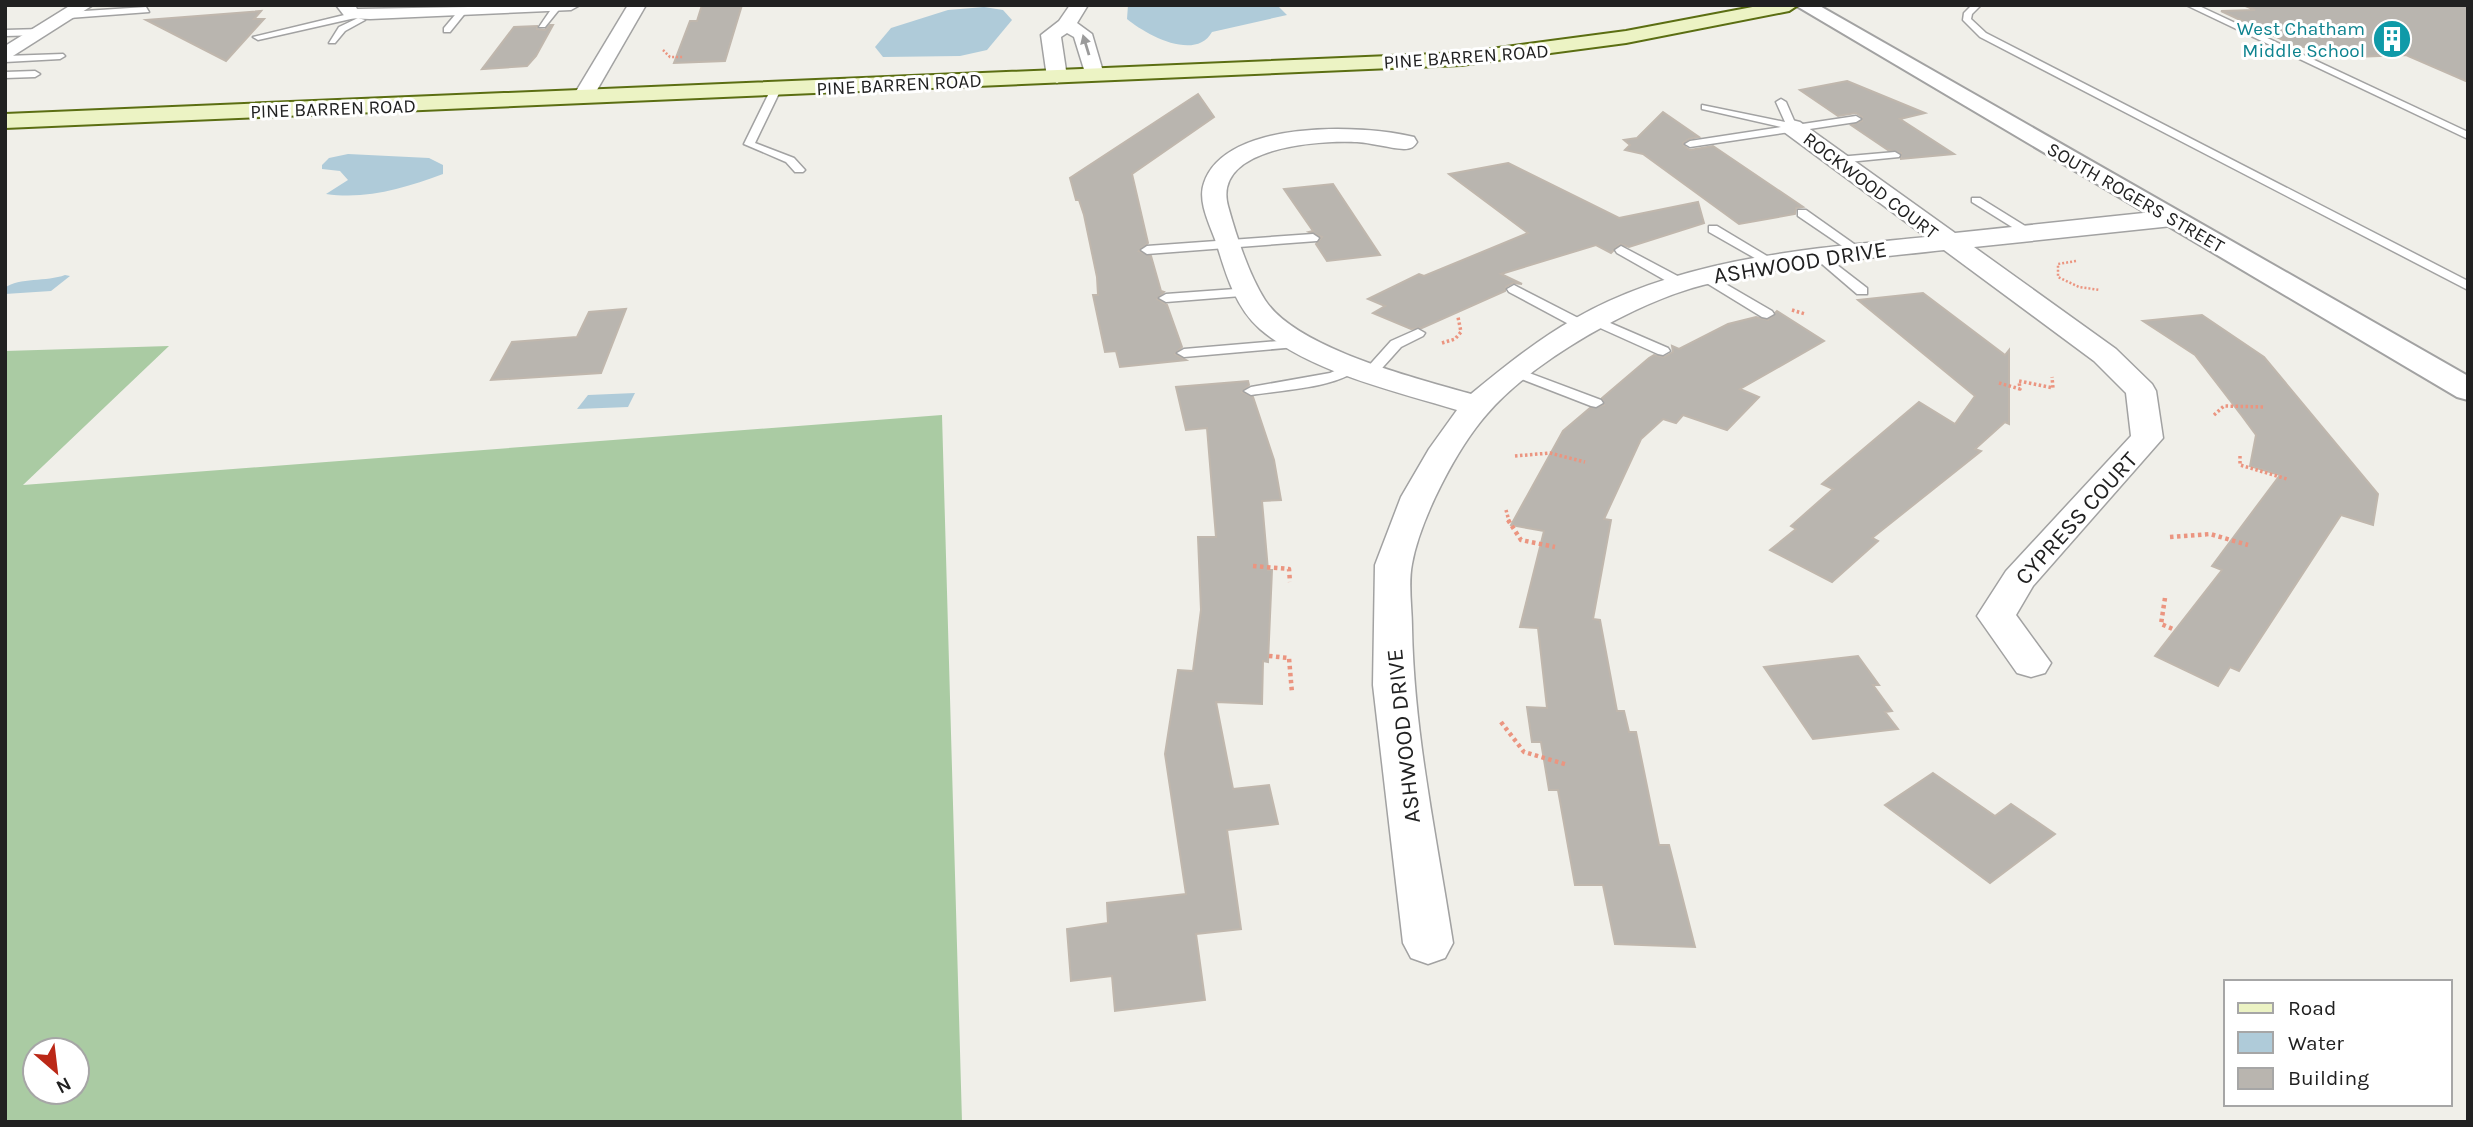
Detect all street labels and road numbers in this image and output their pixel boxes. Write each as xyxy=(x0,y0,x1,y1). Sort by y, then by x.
street label: PINE BARREN ROAD xyxy=(1383,40,1549,74)
street label: PINE BARREN ROAD xyxy=(816,70,982,100)
street label: PINE BARREN ROAD xyxy=(250,95,416,123)
street label: ROCKWOOD COURT xyxy=(1799,128,1943,244)
street label: SOUTH ROGERS STREET xyxy=(2043,138,2228,258)
street label: ASHWOOD DRIVE xyxy=(1712,235,1889,290)
street label: CYPRESS COURT xyxy=(2010,446,2143,590)
street label: ASHWOOD DRIVE xyxy=(1381,648,1426,824)

